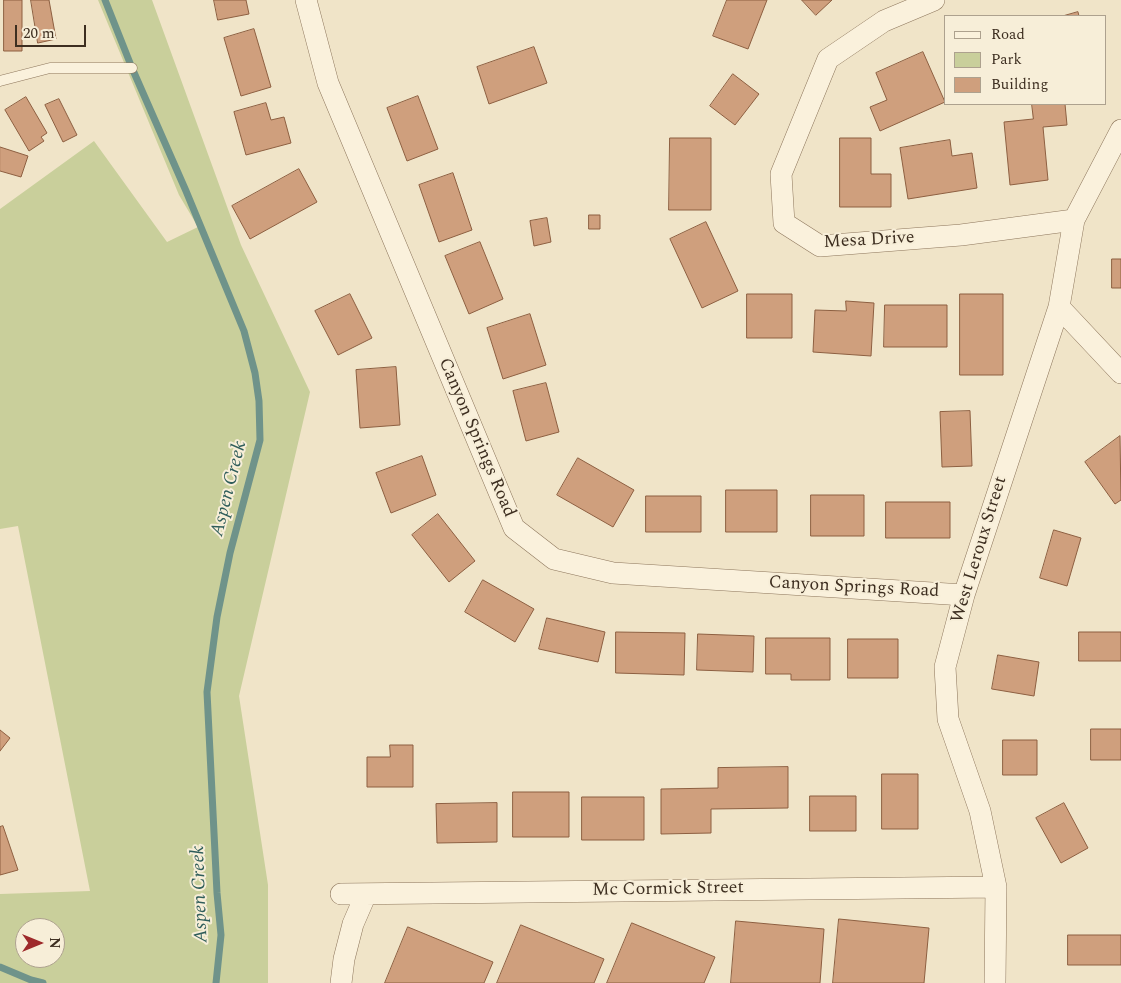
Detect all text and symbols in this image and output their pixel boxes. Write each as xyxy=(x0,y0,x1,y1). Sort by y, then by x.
scale bar xyxy=(18,15,89,47)
legend xyxy=(944,15,1106,105)
text: 20 m xyxy=(23,22,55,45)
text: Road xyxy=(991,23,1025,46)
text: Park xyxy=(991,48,1022,71)
text: Building xyxy=(991,73,1048,96)
street label: Mesa Drive xyxy=(823,228,915,254)
street label: Canyon Springs Road xyxy=(433,355,519,521)
water label: Aspen Creek xyxy=(207,439,253,539)
street label: West Leroux Street xyxy=(947,474,1013,626)
street label: Canyon Springs Road xyxy=(768,573,940,603)
water label: Aspen Creek xyxy=(188,845,214,943)
street label: Mc Cormick Street xyxy=(592,878,744,902)
north arrow xyxy=(15,918,65,968)
text: N xyxy=(44,937,65,949)

